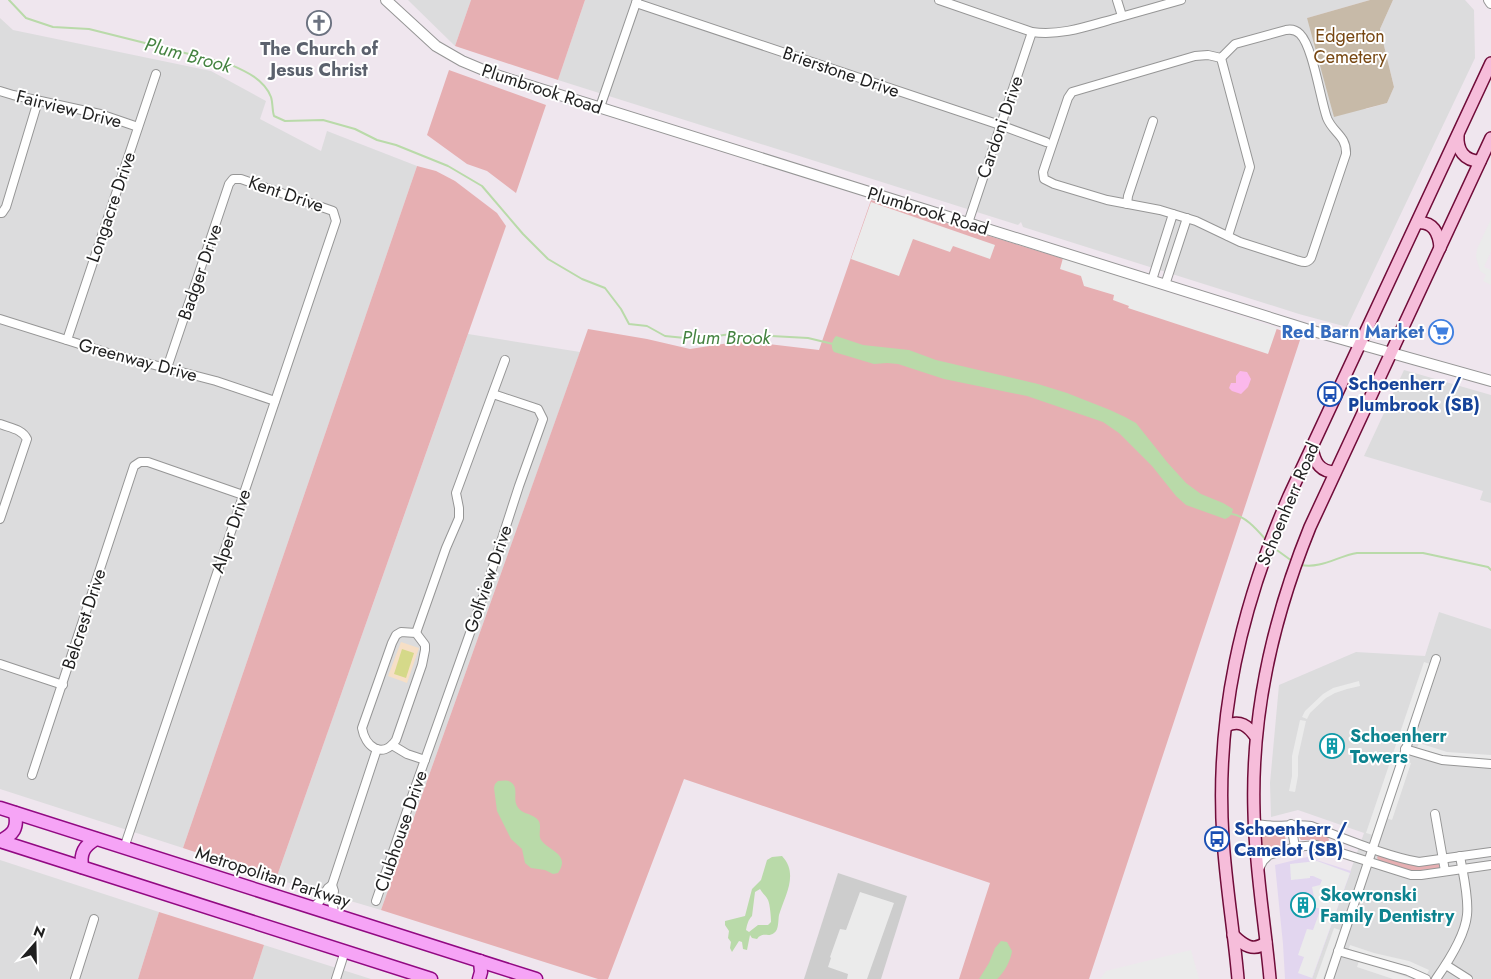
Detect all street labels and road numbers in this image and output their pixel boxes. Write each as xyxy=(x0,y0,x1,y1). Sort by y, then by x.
street label: Brierstone Drive xyxy=(779,40,903,104)
street label: Plumbrook Road xyxy=(478,57,606,121)
street label: Cardoni Drive xyxy=(970,72,1030,182)
street label: Fairview Drive xyxy=(14,83,124,135)
street label: Longacre Drive xyxy=(80,148,142,266)
street label: Kent Drive xyxy=(245,169,327,219)
street label: Plumbrook Road xyxy=(864,180,992,242)
street label: Badger Drive xyxy=(171,220,229,324)
street label: Greenway Drive xyxy=(76,332,200,388)
street label: Schoenherr Road xyxy=(1250,438,1326,570)
street label: Alper Drive xyxy=(205,486,257,576)
street label: Golfview Drive xyxy=(457,522,519,636)
street label: Belcrest Drive xyxy=(56,565,112,673)
street label: Clubhouse Drive xyxy=(368,767,434,895)
street label: Metropolitan Parkway xyxy=(192,840,354,914)

